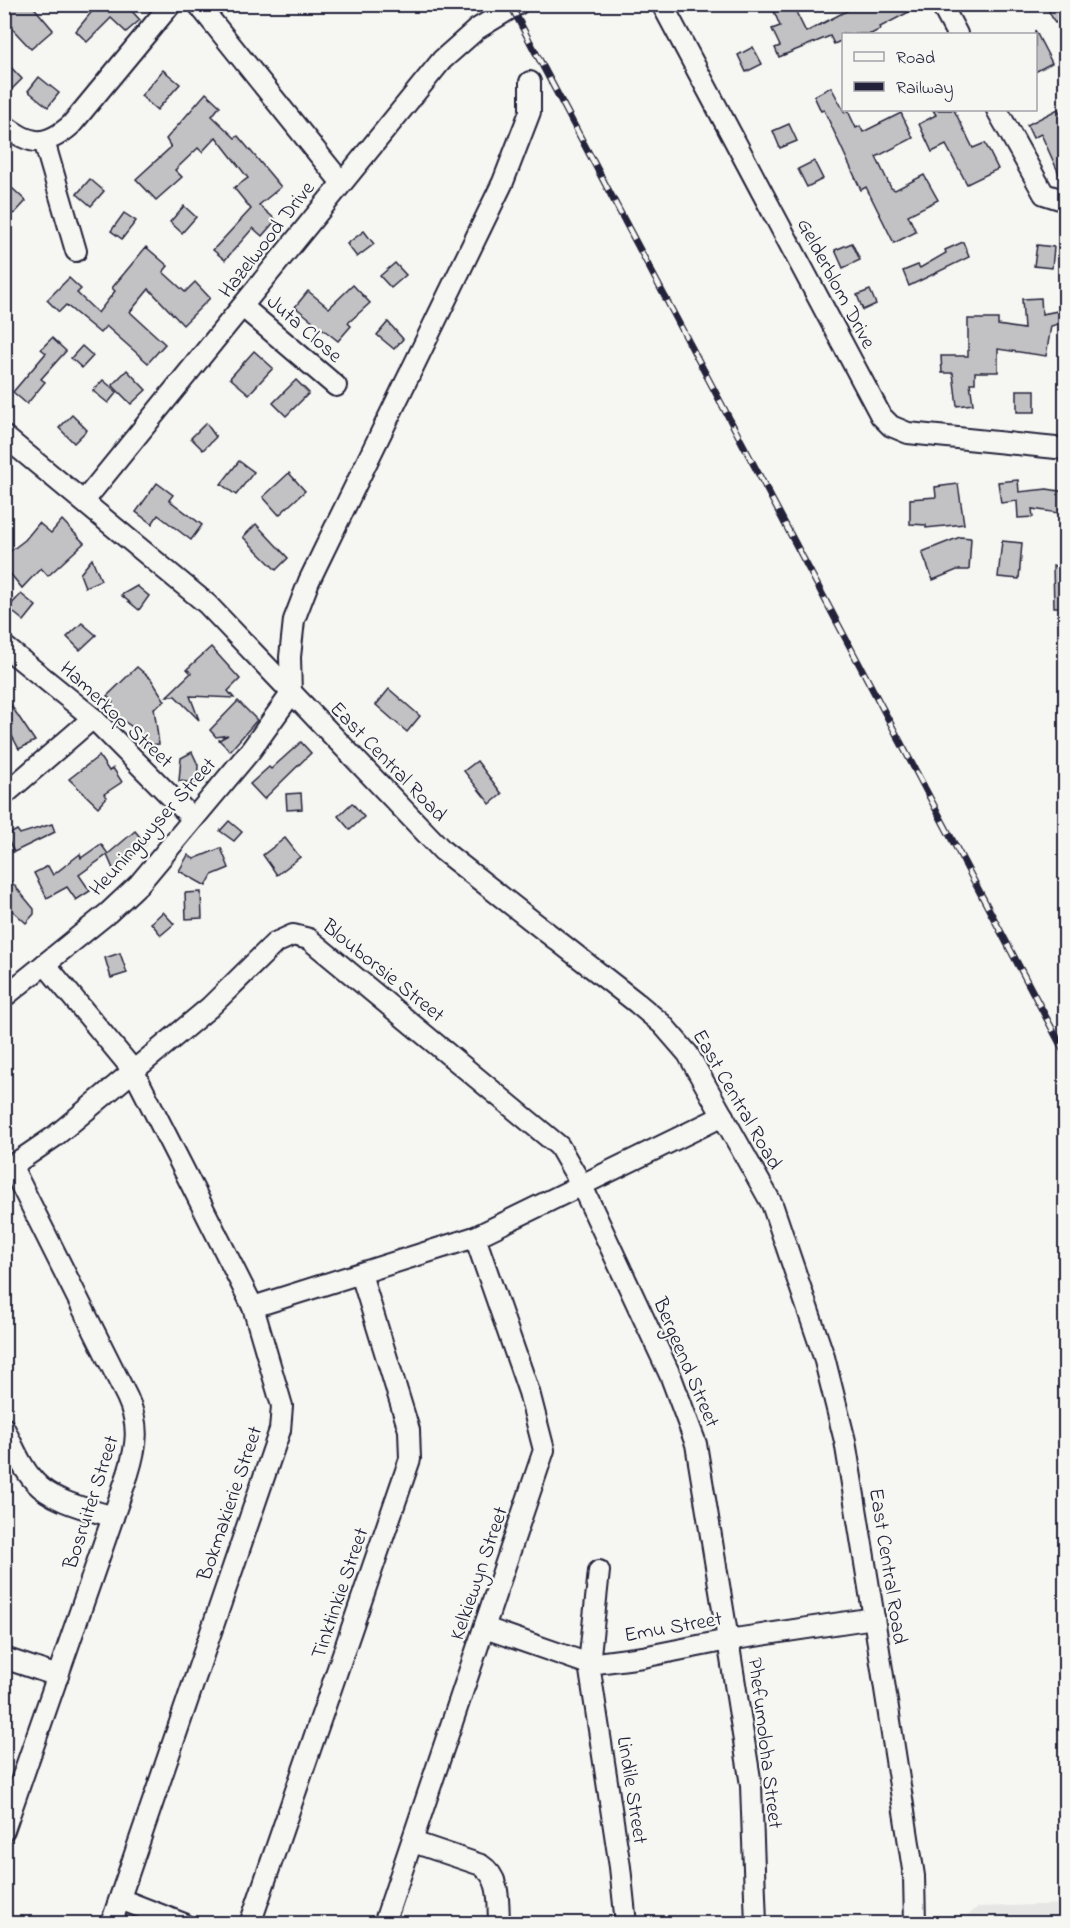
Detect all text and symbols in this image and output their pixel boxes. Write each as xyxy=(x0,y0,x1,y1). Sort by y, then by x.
legend xyxy=(842,33,1037,111)
text: Road xyxy=(896,46,935,72)
text: Railway xyxy=(896,76,953,102)
street label: Hazelwood Drive xyxy=(212,175,323,305)
street label: Gelderblom Drive xyxy=(788,213,883,355)
street label: Juta Close xyxy=(259,288,349,371)
street label: Hamerkop Street xyxy=(52,655,179,776)
street label: East Central Road xyxy=(322,695,453,830)
street label: Heuningwyser Street xyxy=(83,751,226,905)
street label: Blouborsie Street xyxy=(314,912,450,1030)
street label: East Central Road xyxy=(684,1024,789,1176)
street label: Bergeend Street xyxy=(642,1292,726,1433)
street label: Bokmakierie Street xyxy=(190,1422,271,1586)
street label: Bosruiter Street xyxy=(56,1432,128,1574)
street label: East Central Road xyxy=(860,1486,914,1647)
street label: Kelkiewyn Street xyxy=(443,1503,519,1645)
street label: Tinktinkie Street xyxy=(304,1524,377,1663)
street label: Emu Street xyxy=(622,1605,725,1651)
street label: Phefumoloha Street xyxy=(739,1656,789,1830)
street label: Lindile Street xyxy=(608,1734,654,1846)

